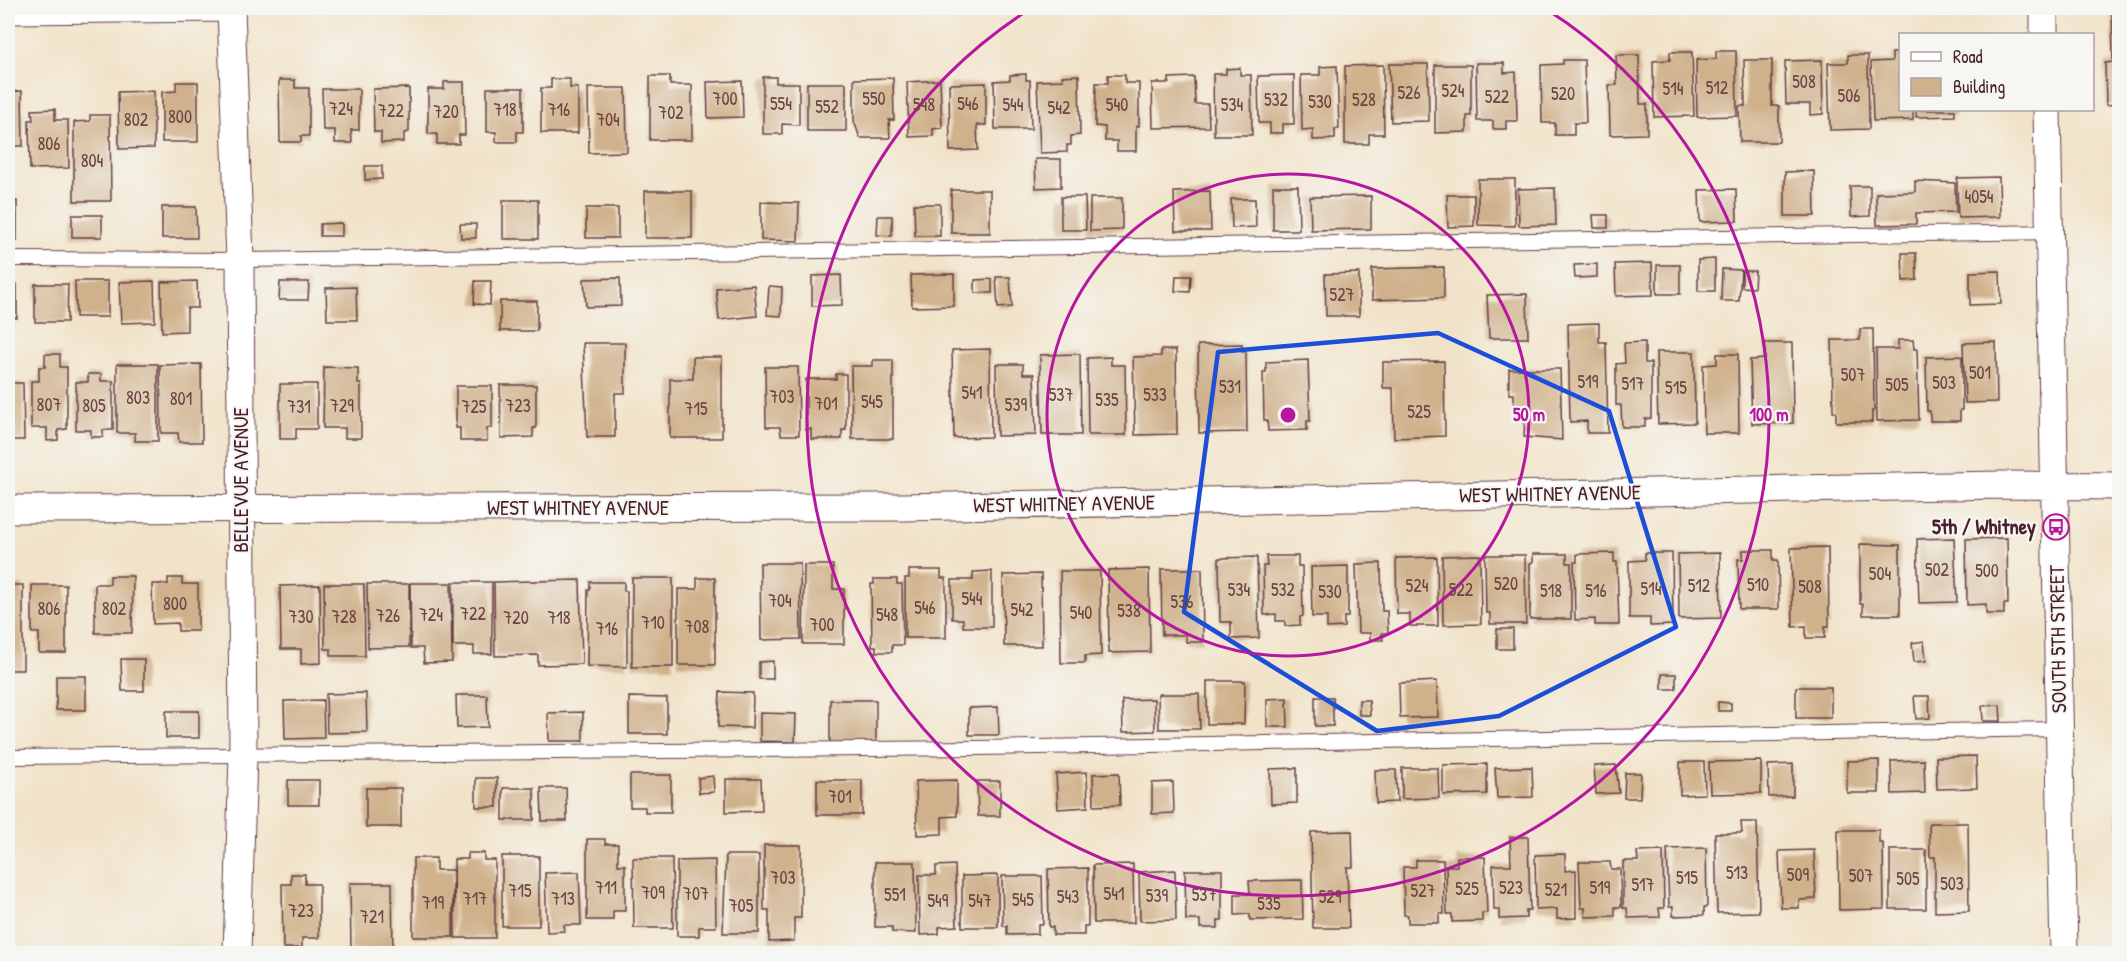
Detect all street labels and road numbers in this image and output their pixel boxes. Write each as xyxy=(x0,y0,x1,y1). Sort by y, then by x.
street label: BELLEVUE AVENUE xyxy=(226,407,255,553)
street label: WEST WHITNEY AVENUE xyxy=(1459,477,1641,510)
street label: WEST WHITNEY AVENUE xyxy=(973,487,1155,520)
street label: WEST WHITNEY AVENUE xyxy=(487,493,669,522)
street label: SOUTH 5TH STREET xyxy=(2042,564,2073,713)

